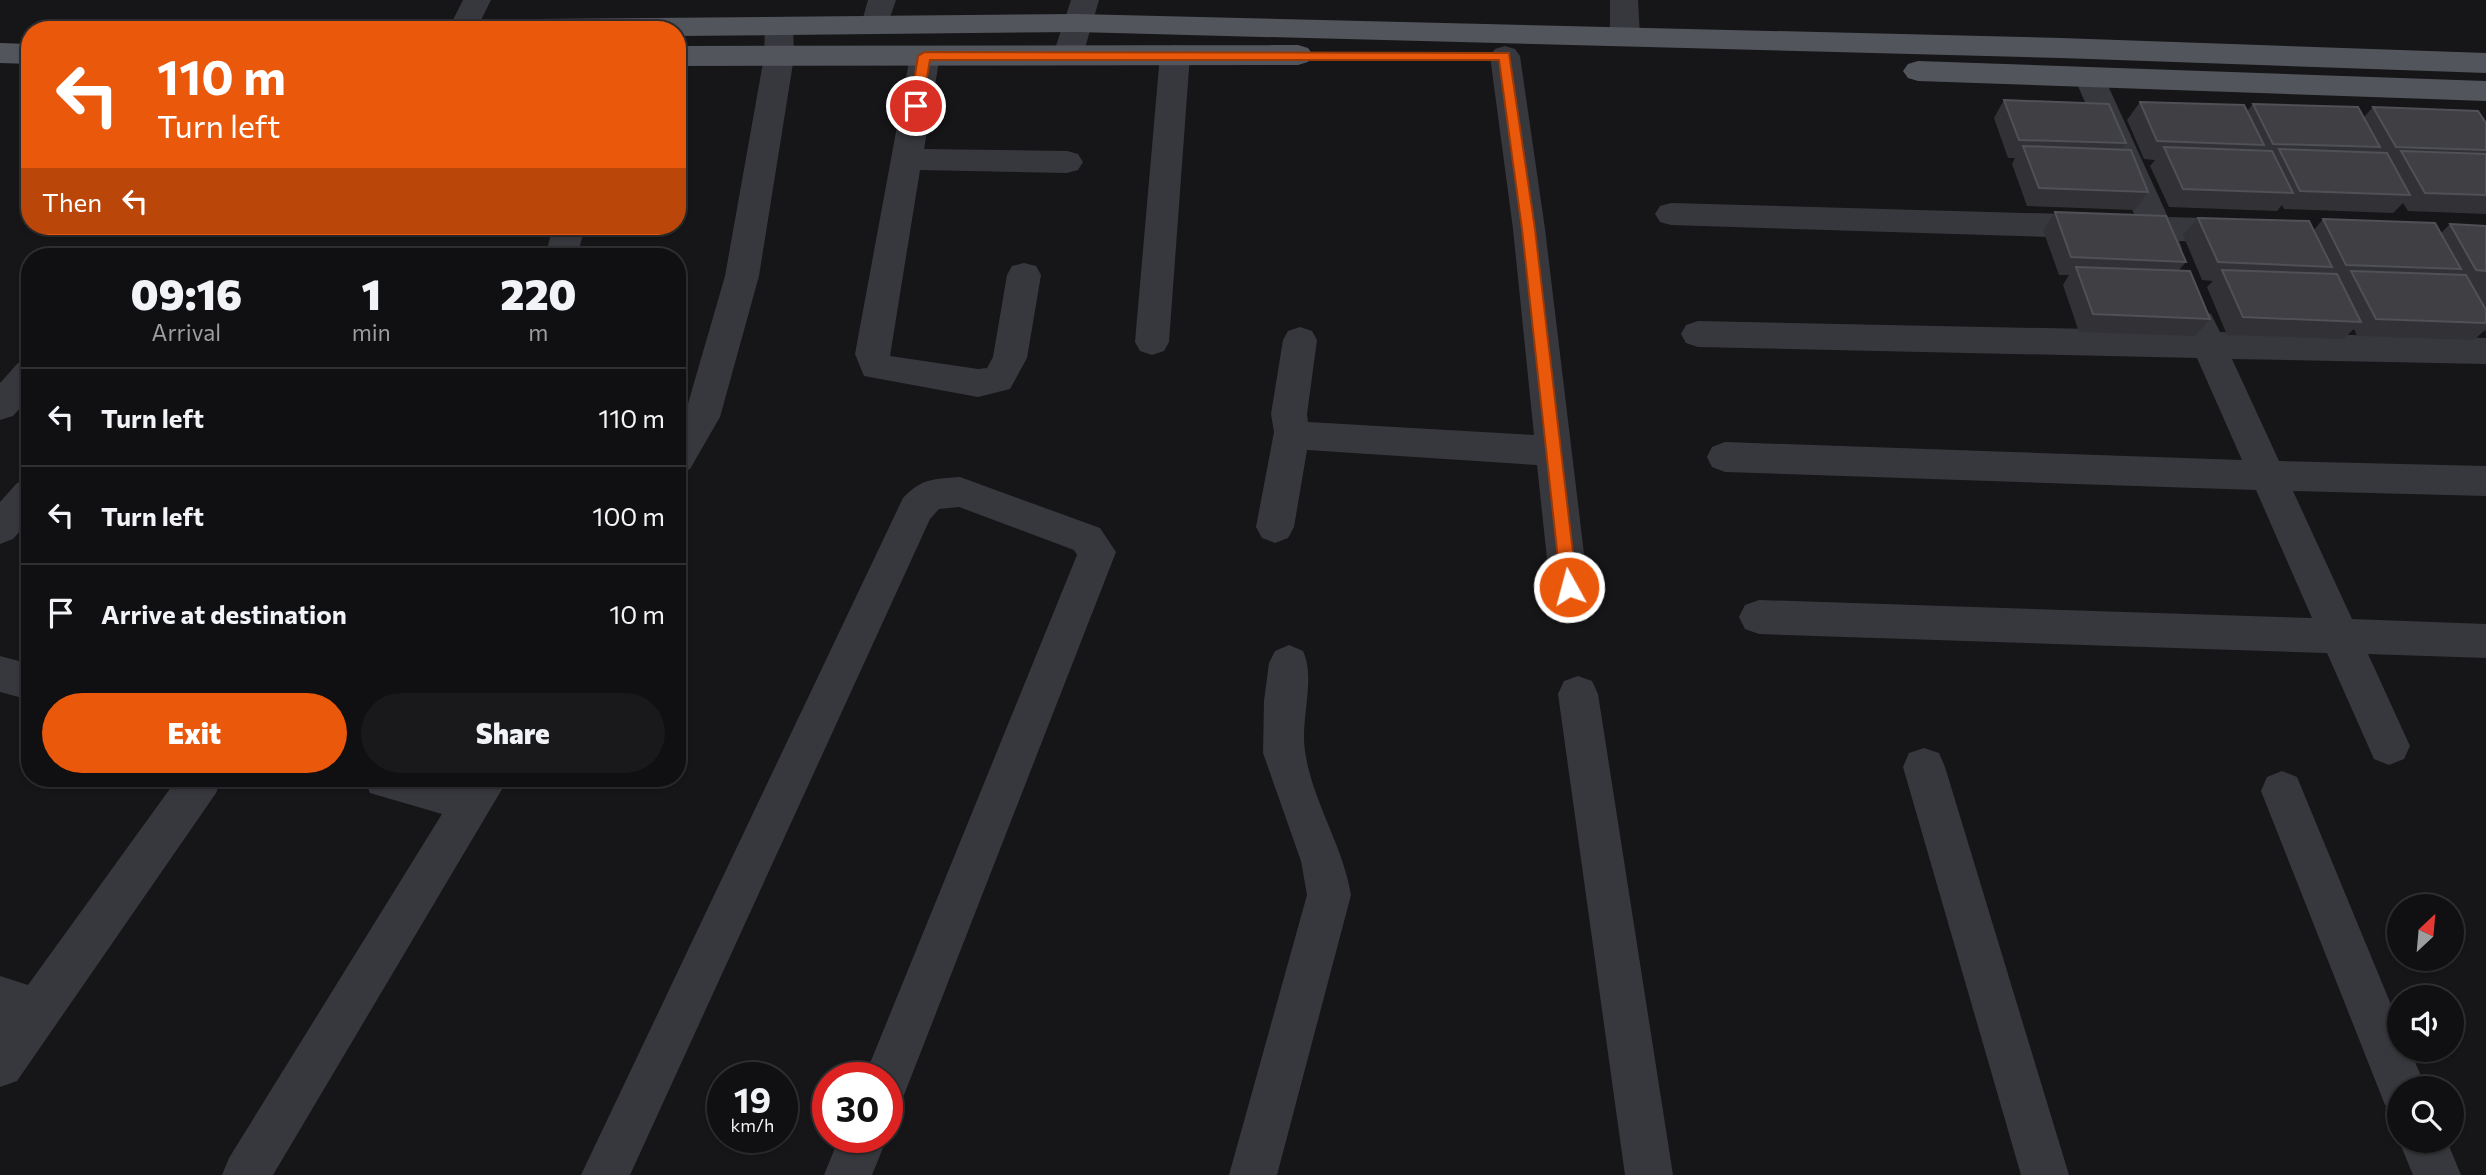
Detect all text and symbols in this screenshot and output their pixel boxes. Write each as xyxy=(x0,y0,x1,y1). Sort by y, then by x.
text: 110 m xyxy=(157,45,286,105)
icon: left xyxy=(42,49,133,140)
pin xyxy=(886,76,946,136)
icon: arrive xyxy=(897,87,935,125)
text: Turn left xyxy=(157,105,281,145)
icon: left xyxy=(116,182,154,220)
text: Then xyxy=(42,186,102,217)
text: 09:16 xyxy=(130,267,242,319)
text: 1 xyxy=(361,267,381,319)
text: 220 xyxy=(500,267,577,319)
text: Arrival xyxy=(152,318,221,346)
text: min xyxy=(352,318,391,346)
text: m xyxy=(528,318,548,346)
icon: left xyxy=(42,398,80,436)
text: Turn left xyxy=(101,402,204,433)
text: 110 m xyxy=(598,402,665,433)
icon: left xyxy=(42,496,80,534)
text: Turn left xyxy=(101,500,204,531)
text: 100 m xyxy=(592,500,665,531)
position arrow xyxy=(1532,550,1606,624)
icon: arrive xyxy=(42,594,80,632)
text: Arrive at destination xyxy=(101,598,347,629)
text: 10 m xyxy=(609,598,665,629)
button: Exit xyxy=(42,693,347,773)
button: Share xyxy=(361,693,665,773)
north arrow xyxy=(2387,894,2464,971)
map controls xyxy=(2387,894,2464,1153)
button: sound xyxy=(2387,985,2464,1062)
speed limit sign: 30 xyxy=(812,1062,903,1153)
button: search xyxy=(2387,1076,2464,1153)
text: 19 xyxy=(734,1077,771,1120)
text: km/h xyxy=(731,1114,774,1136)

